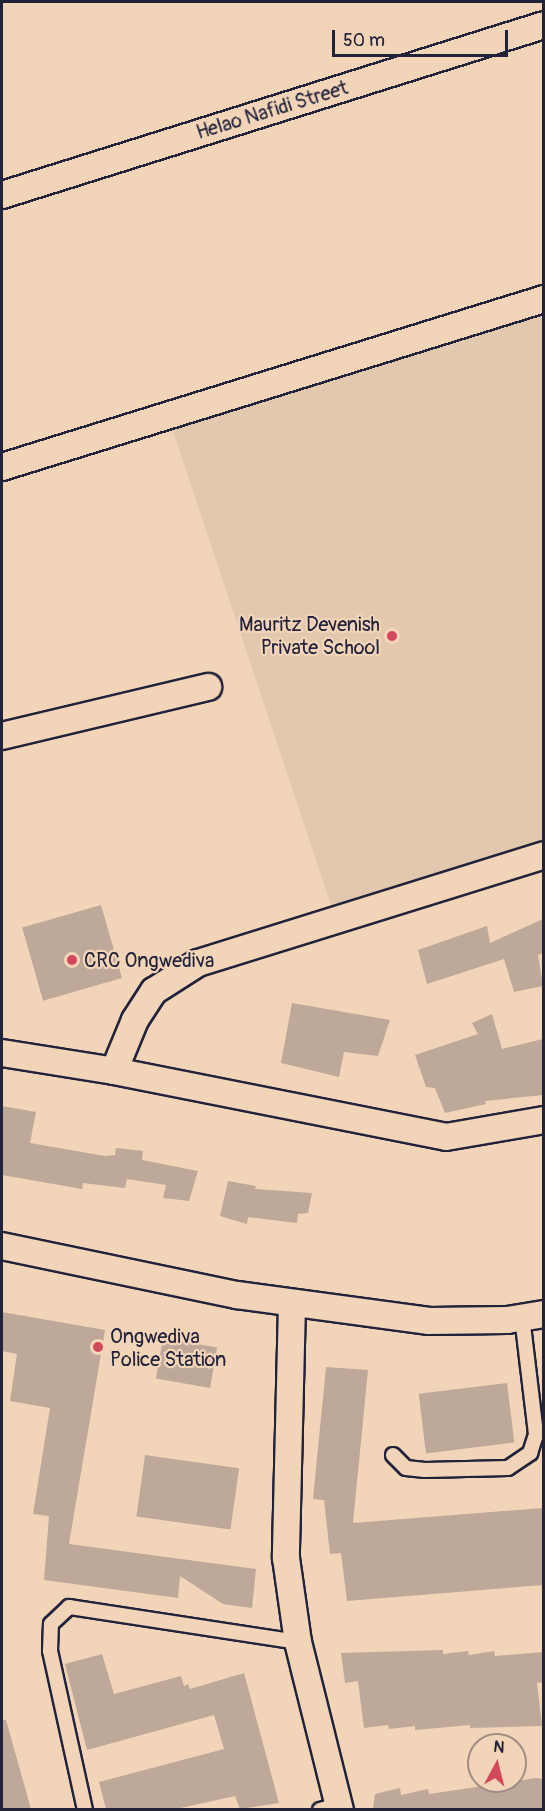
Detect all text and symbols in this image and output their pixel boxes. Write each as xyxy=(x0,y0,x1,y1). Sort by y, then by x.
scale bar xyxy=(335,18,510,56)
text: 50 m xyxy=(343,29,385,52)
street label: Helao Nafidi Street xyxy=(193,76,351,144)
place label: Mauritz Devenish Private School xyxy=(239,612,380,659)
marker: Mauritz Devenish Private School xyxy=(385,629,399,643)
place label: CRC Ongwediva xyxy=(84,948,214,972)
marker: CRC Ongwediva xyxy=(65,953,79,967)
place label: Ongwediva Police Station xyxy=(110,1324,226,1371)
marker: Ongwediva Police Station xyxy=(91,1340,105,1354)
north arrow xyxy=(467,1733,527,1793)
text: N xyxy=(492,1737,506,1758)

